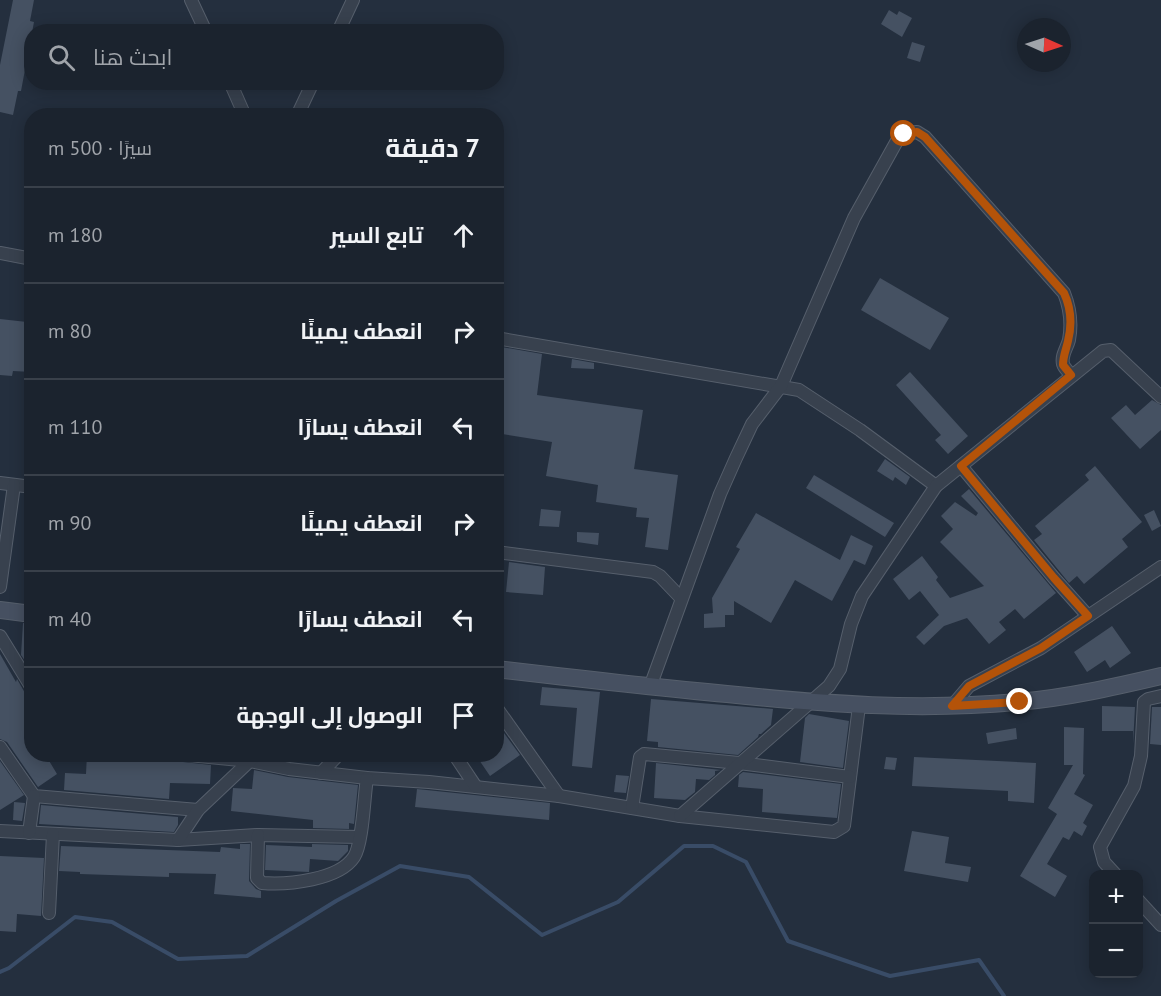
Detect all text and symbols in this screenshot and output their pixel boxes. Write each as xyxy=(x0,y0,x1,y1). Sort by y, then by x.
north arrow xyxy=(1017,18,1071,72)
search box xyxy=(24,24,504,90)
icon: search xyxy=(45,41,78,74)
text: ابحث هنا xyxy=(93,43,172,71)
route start xyxy=(890,120,916,146)
text: 7 دقيقة xyxy=(385,131,480,164)
text: سيرًا · 500 m xyxy=(48,135,152,161)
icon: ahead xyxy=(447,219,480,252)
text: تابع السير xyxy=(330,221,423,249)
text: 180 m xyxy=(48,222,102,248)
icon: right xyxy=(447,315,480,348)
text: انعطف يمينًا xyxy=(300,317,423,345)
text: 80 m xyxy=(48,318,91,344)
icon: left xyxy=(447,411,480,444)
text: انعطف يسارًا xyxy=(297,413,423,441)
text: 110 m xyxy=(48,414,102,440)
icon: right xyxy=(447,507,480,540)
text: انعطف يمينًا xyxy=(300,509,423,537)
text: 90 m xyxy=(48,510,91,536)
icon: left xyxy=(447,603,480,636)
text: انعطف يسارًا xyxy=(297,605,423,633)
text: 40 m xyxy=(48,606,91,632)
route end xyxy=(1006,688,1032,714)
icon: arrive xyxy=(447,699,480,732)
text: الوصول إلى الوجهة xyxy=(237,701,423,729)
map controls xyxy=(1089,870,1143,978)
button: + xyxy=(1089,870,1143,924)
button: − xyxy=(1089,924,1143,978)

